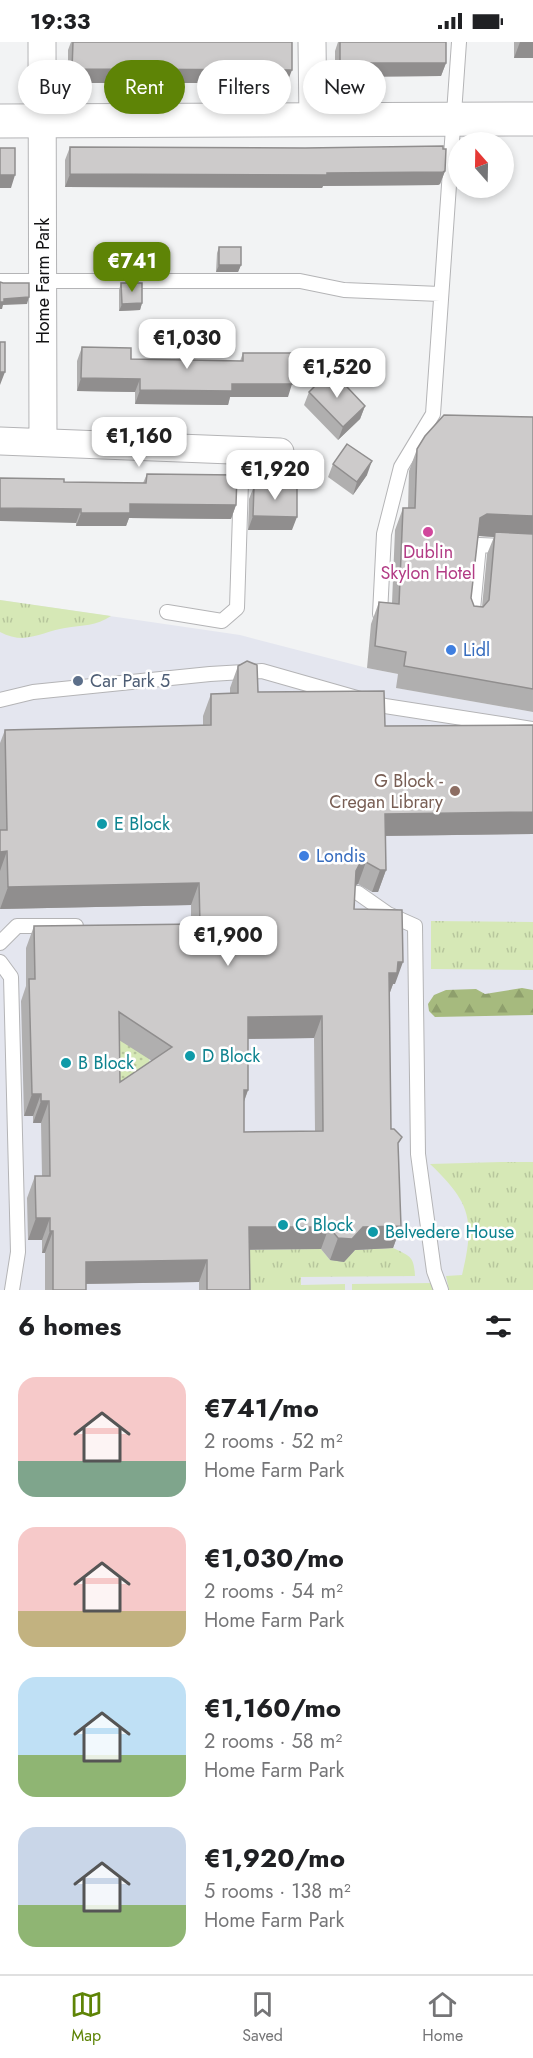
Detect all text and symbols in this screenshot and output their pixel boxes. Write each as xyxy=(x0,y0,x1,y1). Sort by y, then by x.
text: 19:33 xyxy=(30,5,90,37)
chip: Buy xyxy=(18,60,92,114)
chip: Rent xyxy=(104,60,185,114)
chip: Filters xyxy=(197,60,291,114)
chip: New xyxy=(303,60,386,114)
north arrow xyxy=(448,132,514,198)
map controls xyxy=(448,132,514,198)
street label: Home Farm Park xyxy=(30,218,56,344)
pin: €741 xyxy=(96,242,168,293)
text: €741 xyxy=(107,247,157,276)
pin: €1,030 xyxy=(138,319,236,370)
text: €1,030 xyxy=(153,324,221,353)
pin: €1,520 xyxy=(288,348,386,399)
text: €1,520 xyxy=(302,353,372,382)
pin: €1,160 xyxy=(90,417,188,468)
text: €1,160 xyxy=(106,422,172,451)
pin: €1,920 xyxy=(226,450,324,501)
text: €1,920 xyxy=(240,455,310,484)
marker: Dublin Skylon Hotel xyxy=(421,525,435,539)
place label: Dublin Skylon Hotel xyxy=(380,539,476,586)
place label: Lidl xyxy=(463,637,490,663)
marker: Lidl xyxy=(444,643,458,657)
place label: Car Park 5 xyxy=(90,668,170,694)
marker: Car Park 5 xyxy=(71,674,85,688)
place label: G Block - Cregan Library xyxy=(329,768,443,815)
marker: G Block - Cregan Library xyxy=(448,784,462,798)
place label: E Block xyxy=(114,811,170,837)
marker: E Block xyxy=(95,817,109,831)
place label: Londis xyxy=(316,843,366,869)
marker: Londis xyxy=(297,849,311,863)
pin: €1,900 xyxy=(179,916,277,967)
text: €1,900 xyxy=(193,921,263,950)
place label: D Block xyxy=(202,1043,260,1069)
marker: D Block xyxy=(183,1049,197,1063)
place label: B Block xyxy=(78,1050,134,1076)
marker: B Block xyxy=(59,1056,73,1070)
place label: C Block xyxy=(295,1212,353,1238)
marker: C Block xyxy=(276,1218,290,1232)
place label: Belvedere House xyxy=(385,1219,514,1245)
marker: Belvedere House xyxy=(366,1225,380,1239)
text: 6 homes xyxy=(18,1307,121,1345)
icon: filters xyxy=(482,1310,515,1343)
text: €741/mo xyxy=(204,1389,319,1427)
icon: home xyxy=(66,1401,138,1473)
text: 2 rooms · 52 m² xyxy=(204,1427,343,1456)
text: Home Farm Park xyxy=(204,1456,344,1485)
text: €1,030/mo xyxy=(204,1539,344,1577)
icon: home xyxy=(66,1551,138,1623)
text: 2 rooms · 54 m² xyxy=(204,1577,343,1606)
text: Home Farm Park xyxy=(204,1606,344,1635)
text: €1,160/mo xyxy=(204,1689,341,1727)
icon: home xyxy=(66,1701,138,1773)
text: 2 rooms · 58 m² xyxy=(204,1727,342,1756)
text: Home Farm Park xyxy=(204,1756,344,1785)
text: €1,920/mo xyxy=(204,1839,345,1877)
icon: home xyxy=(66,1851,138,1923)
text: 5 rooms · 138 m² xyxy=(204,1877,351,1906)
text: Home Farm Park xyxy=(204,1906,344,1935)
tab: Map xyxy=(70,1988,103,2047)
tab: Saved xyxy=(242,1988,283,2047)
tab: Home xyxy=(422,1988,463,2047)

